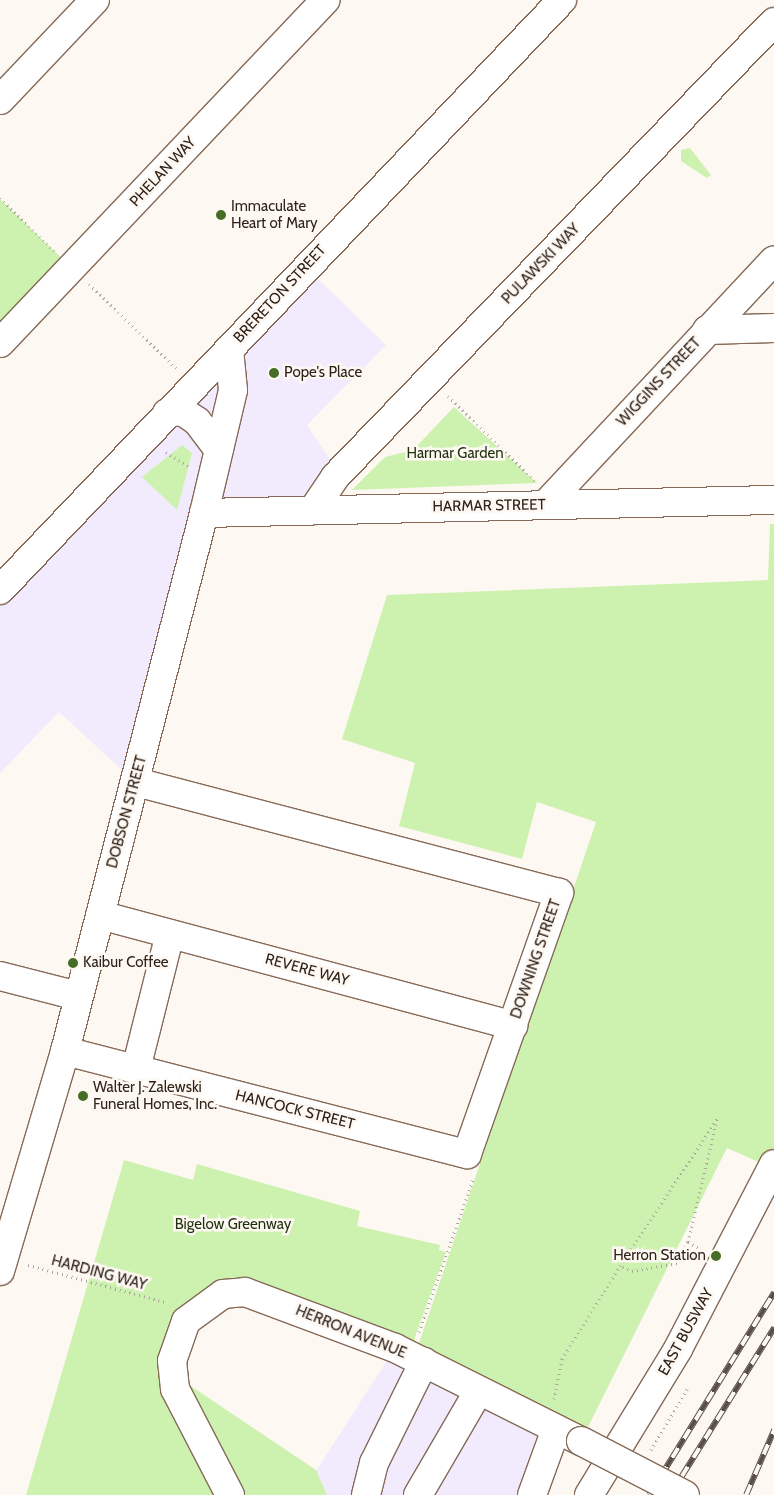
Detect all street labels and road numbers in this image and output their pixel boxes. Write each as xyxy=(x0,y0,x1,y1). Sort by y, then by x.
street label: PHELAN WAY xyxy=(126,133,200,211)
street label: PULAWSKI WAY xyxy=(498,220,584,308)
street label: BRERETON STREET xyxy=(230,241,330,347)
street label: WIGGINS STREET xyxy=(613,334,705,430)
street label: HARMAR STREET xyxy=(432,496,546,516)
street label: DOBSON STREET xyxy=(103,754,151,870)
street label: DOWNING STREET xyxy=(507,897,565,1021)
street label: REVERE WAY xyxy=(263,950,351,990)
street label: HANCOCK STREET xyxy=(233,1086,357,1134)
street label: HARDING WAY xyxy=(49,1252,149,1294)
street label: EAST BUSWAY xyxy=(655,1285,717,1379)
street label: HERRON AVENUE xyxy=(293,1302,409,1362)

